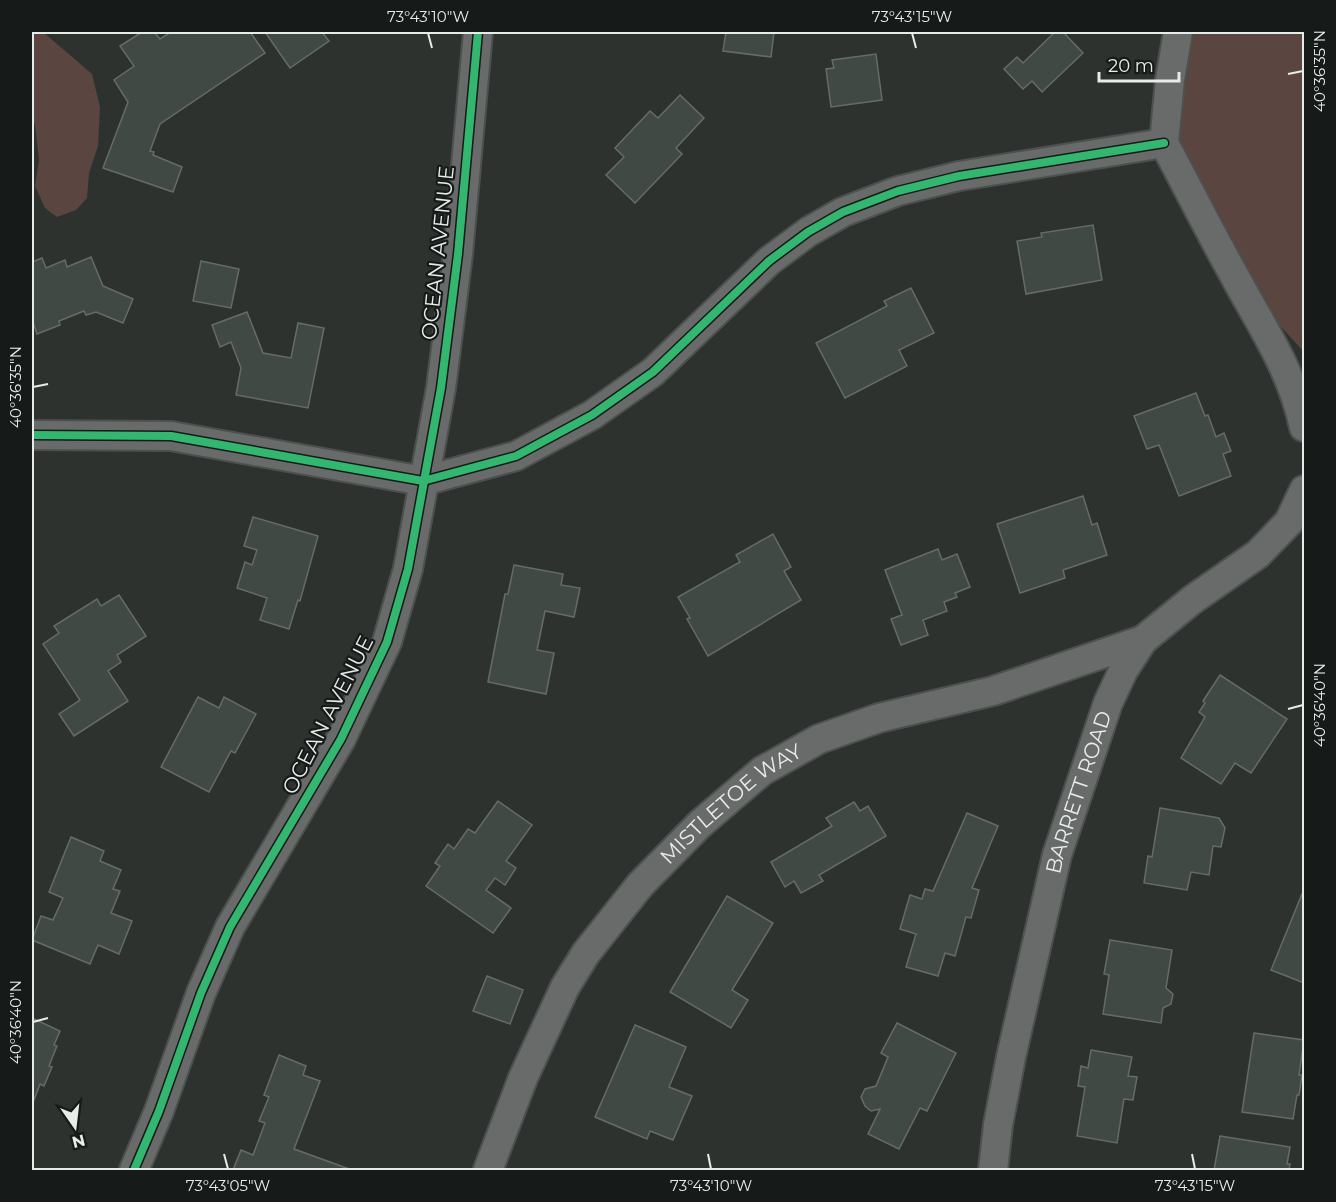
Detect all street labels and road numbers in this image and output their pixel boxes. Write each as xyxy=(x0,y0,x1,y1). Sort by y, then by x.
street label: OCEAN AVENUE xyxy=(416,165,459,341)
street label: OCEAN AVENUE xyxy=(277,631,378,798)
street label: BARRETT ROAD xyxy=(1040,707,1117,876)
street label: MISTLETOE WAY xyxy=(655,738,807,869)

